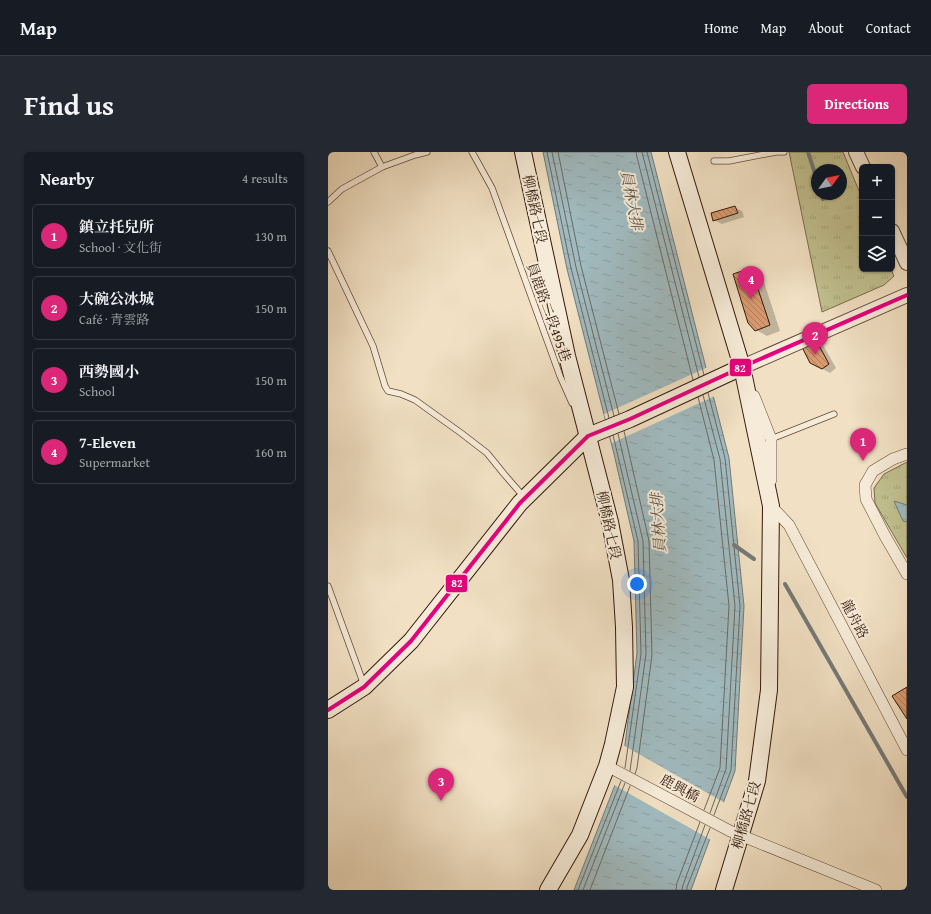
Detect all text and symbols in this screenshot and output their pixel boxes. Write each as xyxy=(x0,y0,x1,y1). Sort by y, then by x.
text: Map xyxy=(20,14,57,42)
text: Home xyxy=(704,18,739,38)
text: Map xyxy=(761,18,786,38)
text: About xyxy=(808,18,844,38)
text: Contact xyxy=(866,18,911,38)
text: Find us xyxy=(24,84,114,125)
button: Directions xyxy=(807,84,907,124)
north arrow xyxy=(811,164,847,200)
map controls xyxy=(859,164,895,272)
button: + xyxy=(859,164,895,200)
text: Nearby xyxy=(40,166,94,191)
text: 4 results xyxy=(242,169,288,188)
water label: 員林大排 xyxy=(616,169,648,233)
street label: 柳橋路七段 xyxy=(518,173,552,245)
button: − xyxy=(859,200,895,236)
text: 鎮立托兒所 xyxy=(79,216,154,237)
text: 1 xyxy=(51,227,57,246)
text: 130 m xyxy=(255,227,287,246)
button: layers xyxy=(859,236,895,272)
text: School · 文化街 xyxy=(79,238,162,257)
street label: 員鹿路二段495巷 xyxy=(522,260,576,364)
pin: 4 xyxy=(738,266,764,299)
text: 大碗公冰城 xyxy=(79,288,154,309)
text: 2 xyxy=(51,299,57,318)
text: 150 m xyxy=(255,299,287,318)
text: Café · 青雲路 xyxy=(79,310,149,329)
pin: 2 xyxy=(802,322,828,355)
line badge: 82 xyxy=(729,358,752,377)
text: 82 xyxy=(734,360,746,376)
text: 西勢國小 xyxy=(79,361,139,382)
text: 3 xyxy=(51,371,57,390)
text: 150 m xyxy=(255,371,287,390)
text: School xyxy=(79,382,115,401)
pin: 1 xyxy=(850,428,876,461)
text: 7-Eleven xyxy=(79,432,136,453)
text: 4 xyxy=(51,443,57,462)
text: 160 m xyxy=(255,443,287,462)
text: Supermarket xyxy=(79,453,150,472)
street label: 柳橋路七段 xyxy=(592,489,626,561)
water label: 員林大排 xyxy=(645,490,671,554)
line badge: 82 xyxy=(445,574,468,593)
your location xyxy=(627,574,647,594)
text: 82 xyxy=(451,575,463,591)
street label: 龍舟路 xyxy=(836,596,874,642)
pin: 3 xyxy=(428,768,454,801)
street label: 鹿興橋 xyxy=(657,769,703,807)
street label: 柳橋路七段 xyxy=(727,779,765,851)

